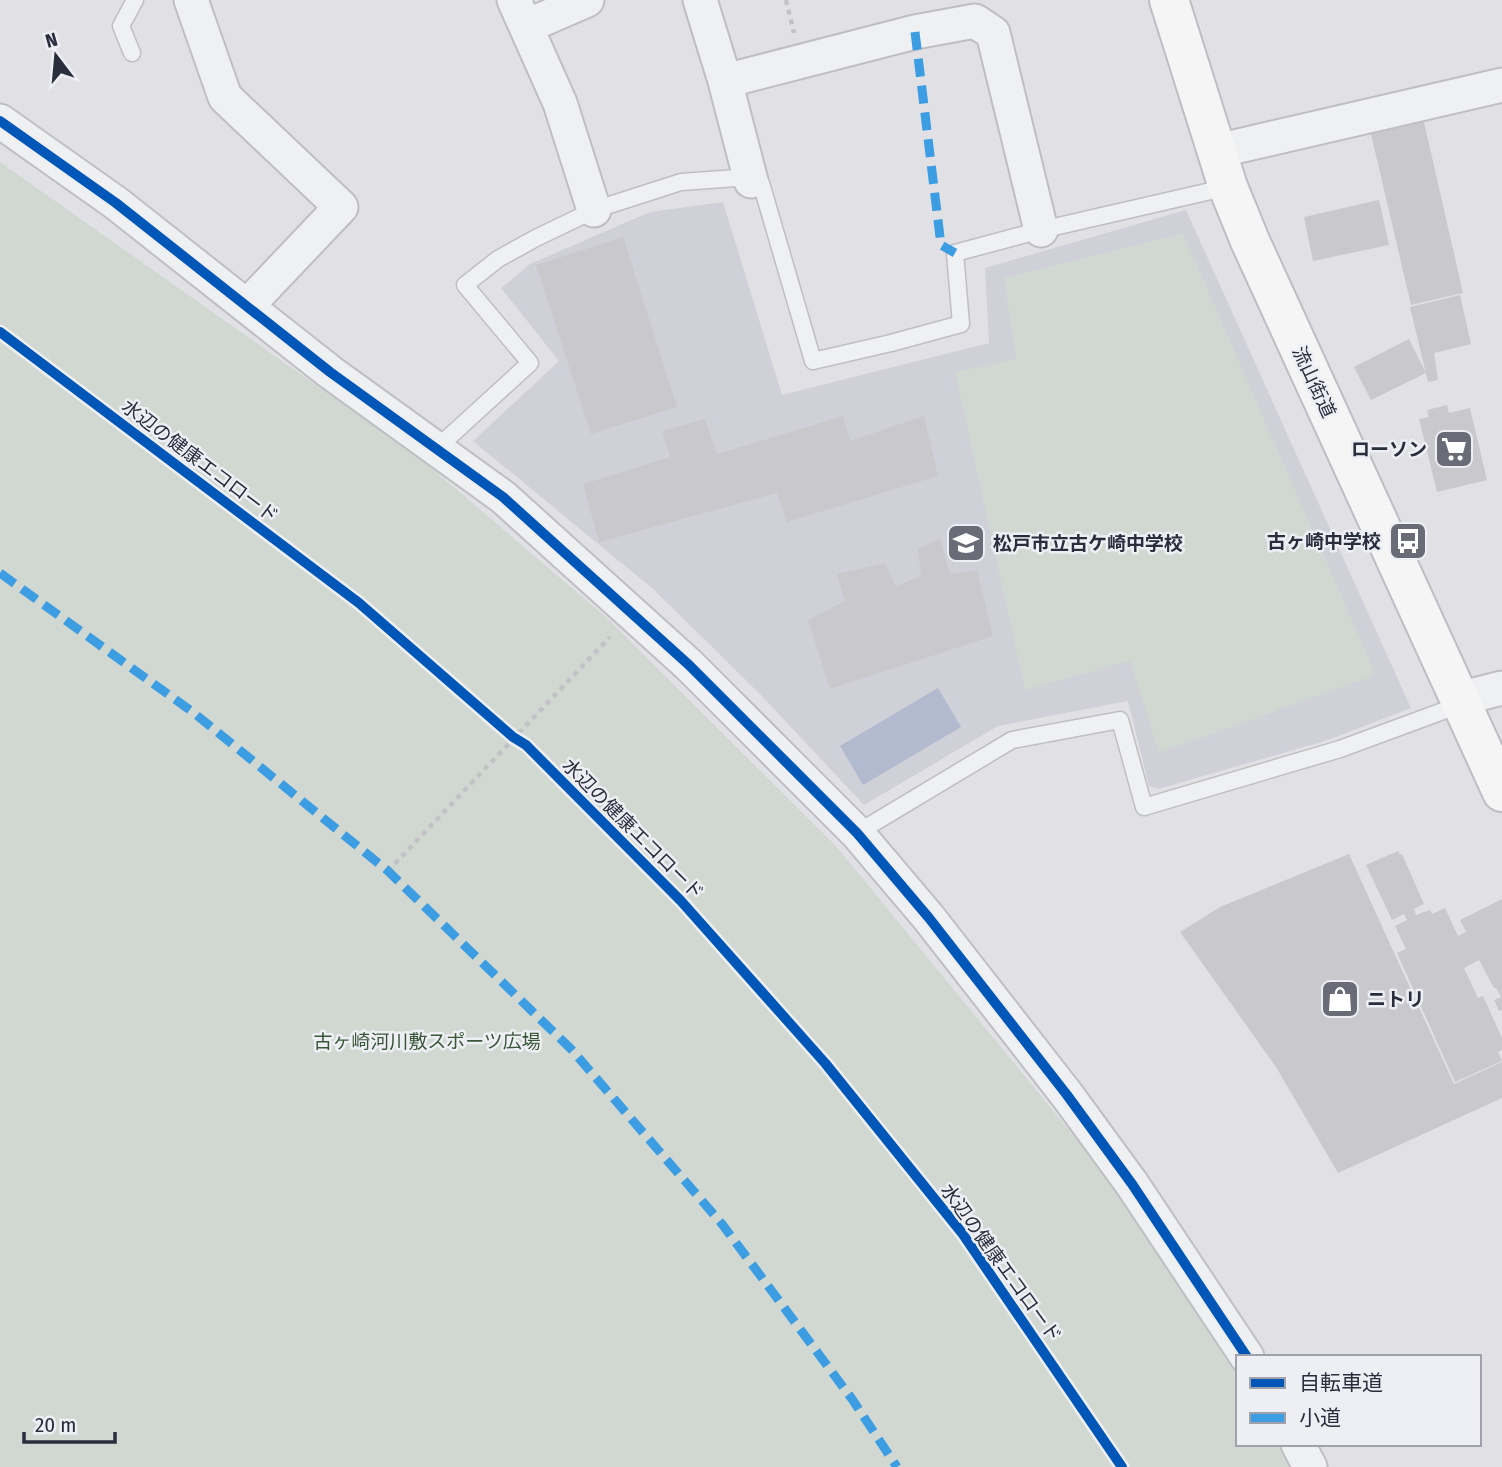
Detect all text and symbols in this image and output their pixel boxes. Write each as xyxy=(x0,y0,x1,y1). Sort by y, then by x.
north arrow xyxy=(21,21,91,91)
text: N xyxy=(43,28,60,53)
street label: 流山街道 xyxy=(1288,343,1340,421)
street label: 水辺の健康エコロード xyxy=(117,395,283,527)
supermarket icon: ローソン xyxy=(1433,428,1475,470)
place label: ローソン xyxy=(1351,438,1427,461)
bus stop icon: 古ヶ崎中学校 xyxy=(1387,520,1429,562)
school or university icon: 松戸市立古ケ崎中学校 xyxy=(945,522,987,564)
place label: 古ヶ崎中学校 xyxy=(1267,530,1381,553)
place label: 松戸市立古ケ崎中学校 xyxy=(993,532,1183,555)
street label: 水辺の健康エコロード xyxy=(558,754,708,904)
shop icon: ニトリ xyxy=(1319,978,1361,1020)
place label: ニトリ xyxy=(1367,988,1424,1011)
park label: 古ヶ崎河川敷スポーツ広場 xyxy=(313,1030,541,1053)
street label: 水辺の健康エコロード xyxy=(936,1179,1066,1347)
legend xyxy=(1236,1355,1481,1446)
text: 自転車道 xyxy=(1299,1370,1383,1396)
scale bar xyxy=(24,1400,116,1444)
text: 小道 xyxy=(1299,1405,1341,1431)
text: 20 m xyxy=(35,1412,76,1438)

